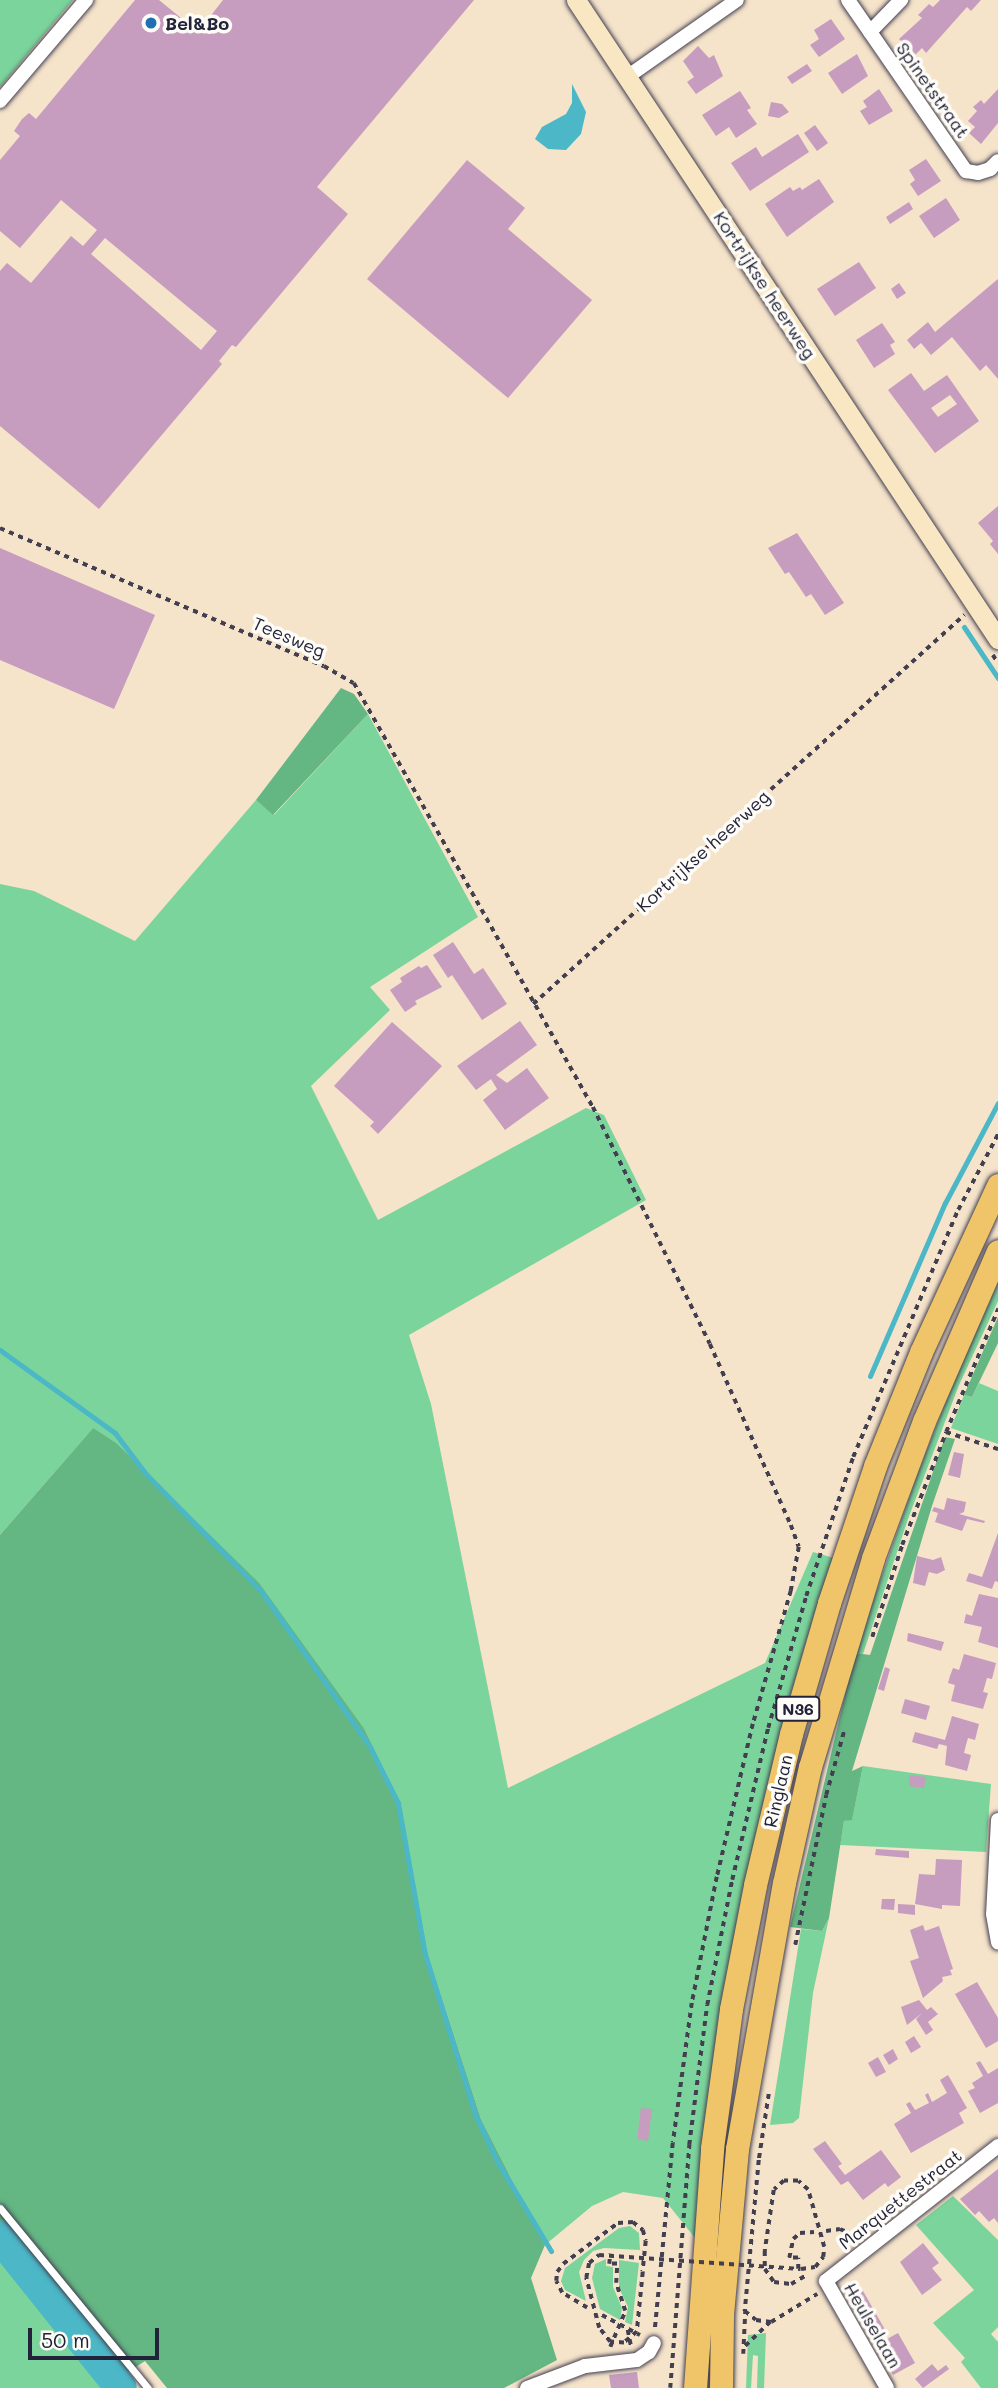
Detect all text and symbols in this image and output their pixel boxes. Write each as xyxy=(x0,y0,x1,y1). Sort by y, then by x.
place label: Bel&Bo xyxy=(165,12,229,34)
marker: Bel&Bo xyxy=(143,15,159,31)
street label: Spinetstraat xyxy=(892,38,974,142)
street label: Kortrijkse heerweg xyxy=(709,207,821,363)
street label: Teesweg xyxy=(250,612,328,662)
street label: Kortrijkse heerweg xyxy=(632,786,774,916)
road number: N36 xyxy=(775,1696,821,1722)
street label: Ringlaan xyxy=(759,1752,797,1830)
street label: Marquettestraat xyxy=(834,2144,966,2254)
street label: Heulselaan xyxy=(840,2278,906,2372)
scale bar xyxy=(32,2314,163,2358)
text: 50 m xyxy=(41,2326,90,2353)

